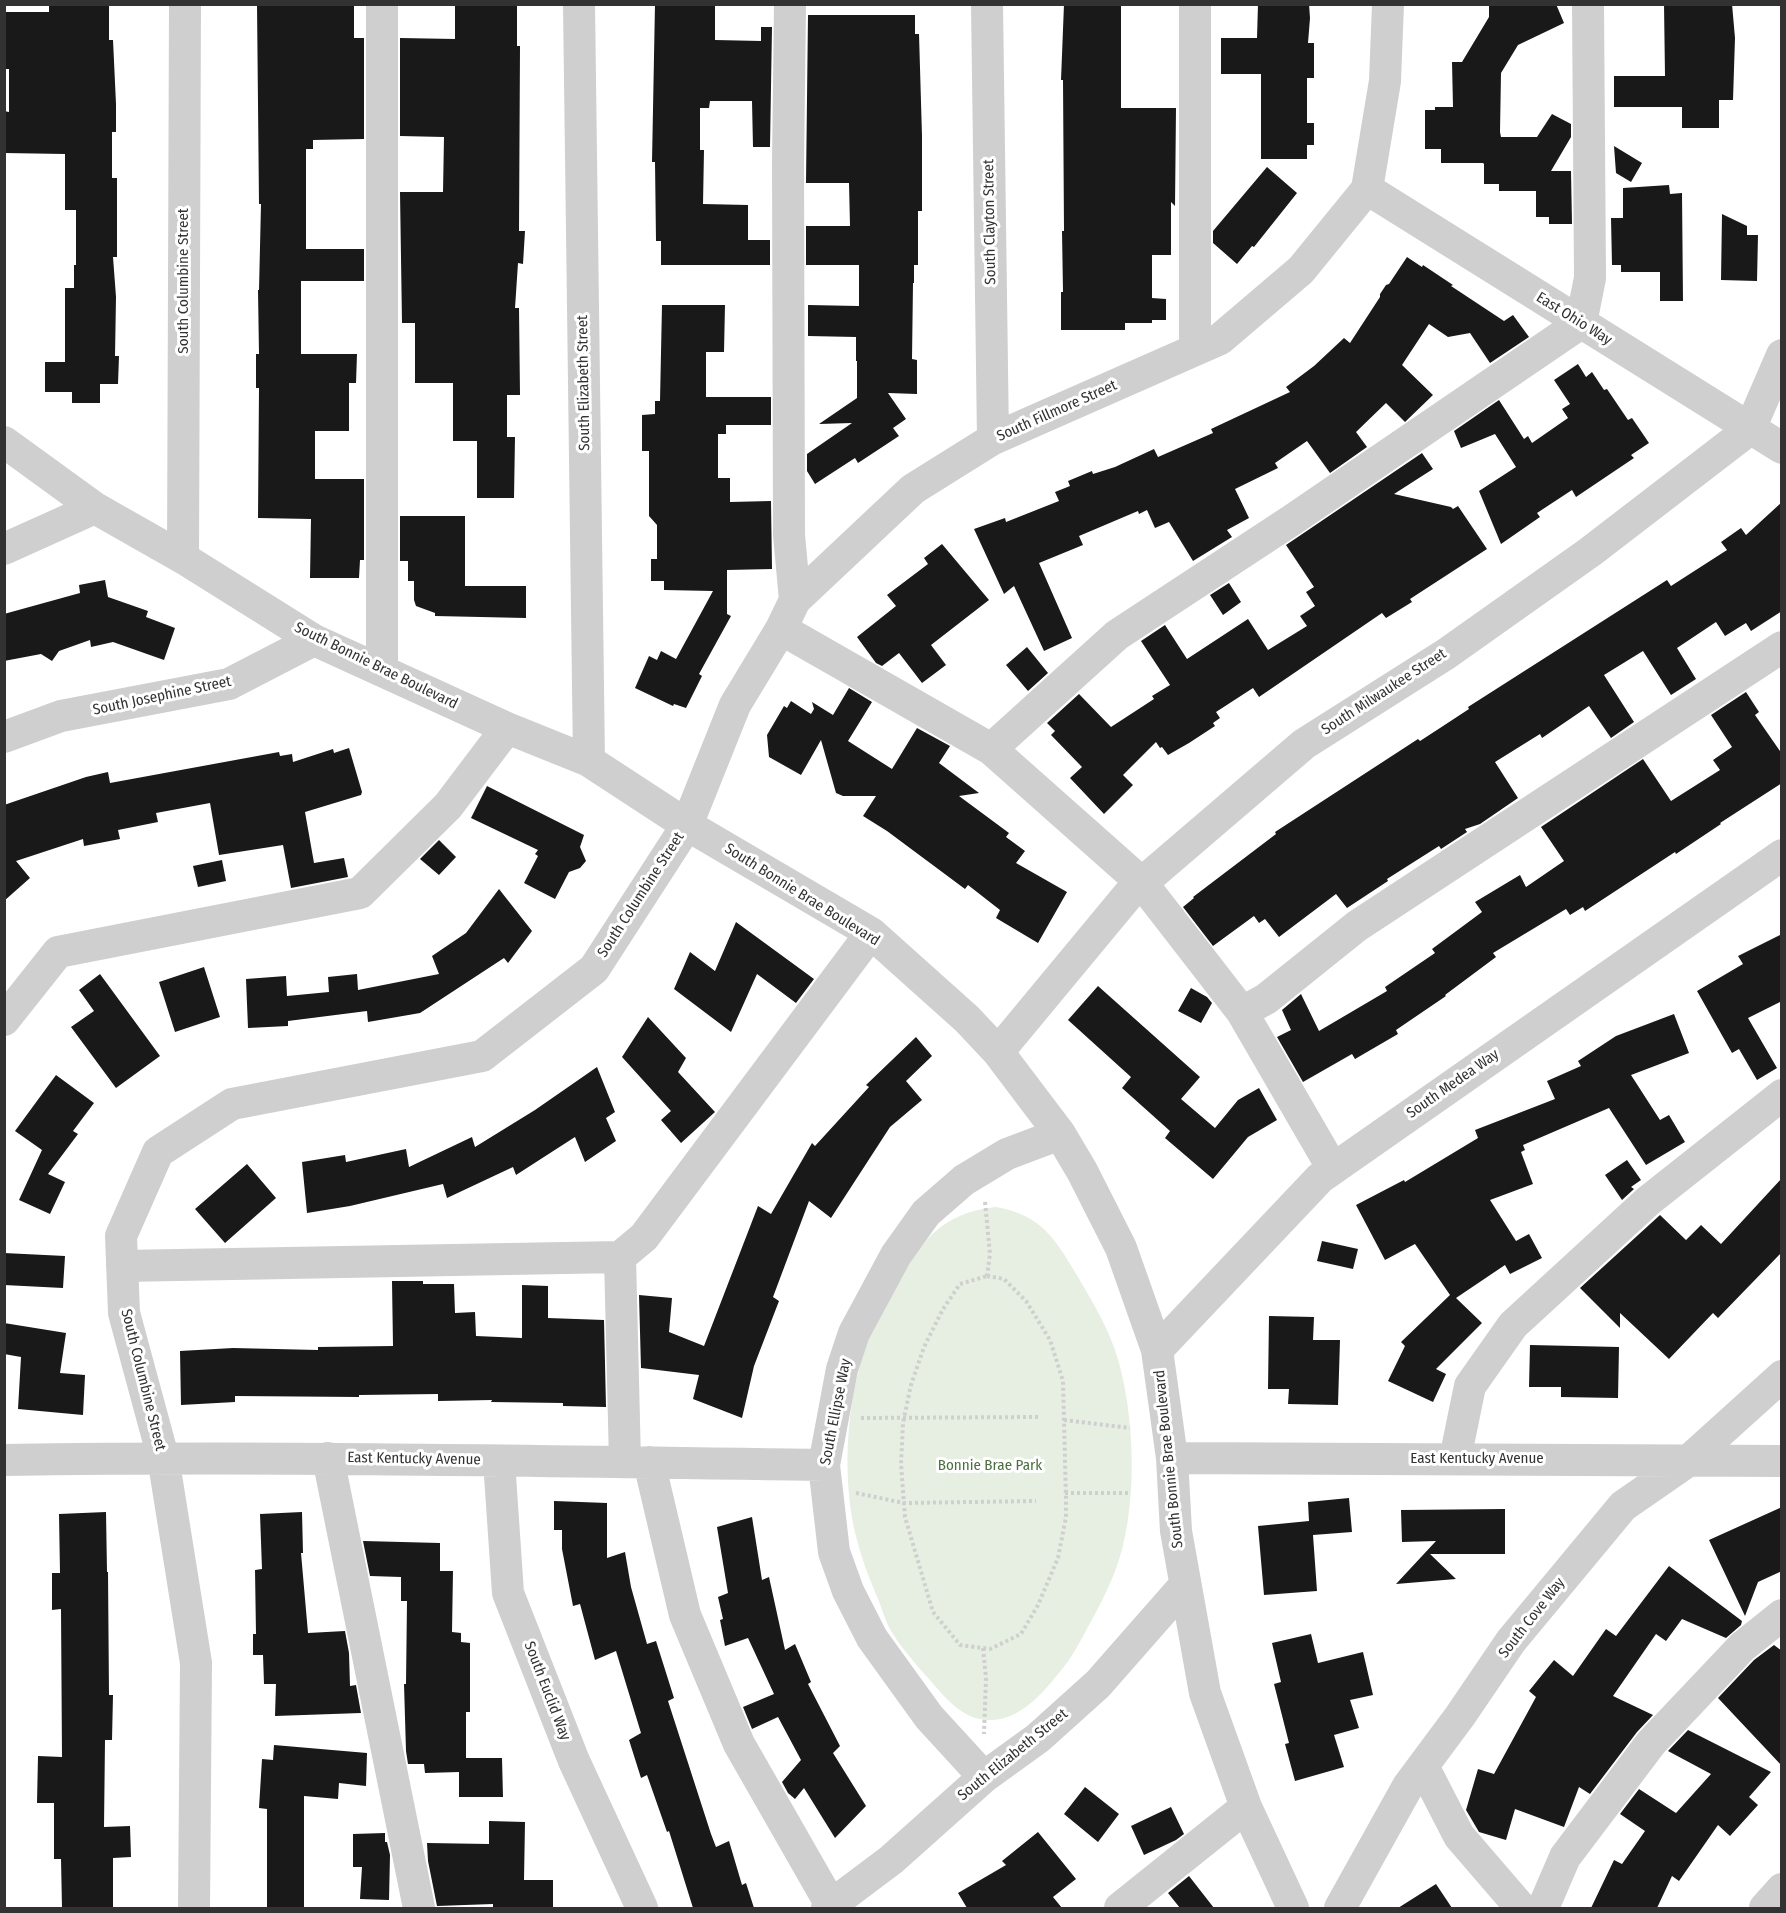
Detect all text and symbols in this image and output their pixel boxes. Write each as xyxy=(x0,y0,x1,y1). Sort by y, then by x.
street label: South Clayton Street xyxy=(980,159,1000,285)
street label: South Columbine Street xyxy=(175,208,193,354)
street label: East Ohio Way xyxy=(1533,289,1615,349)
street label: South Elizabeth Street xyxy=(574,315,594,451)
street label: South Fillmore Street xyxy=(994,376,1120,446)
street label: South Bonnie Brae Boulevard xyxy=(292,619,460,713)
street label: South Milwaukee Street xyxy=(1318,645,1450,739)
street label: South Josephine Street xyxy=(91,673,233,719)
street label: South Columbine Street xyxy=(594,829,688,961)
street label: South Bonnie Brae Boulevard xyxy=(721,840,883,950)
street label: South Medea Way xyxy=(1403,1046,1503,1122)
street label: South Columbine Street xyxy=(117,1307,169,1453)
street label: South Ellipse Way xyxy=(817,1357,855,1467)
street label: South Bonnie Brae Boulevard xyxy=(1151,1369,1187,1549)
street label: East Kentucky Avenue xyxy=(347,1449,481,1469)
street label: East Kentucky Avenue xyxy=(1410,1450,1544,1468)
park label: Bonnie Brae Park xyxy=(938,1457,1042,1475)
street label: South Cove Way xyxy=(1495,1574,1569,1662)
street label: South Euclid Way xyxy=(520,1639,574,1743)
street label: South Elizabeth Street xyxy=(955,1705,1071,1805)

